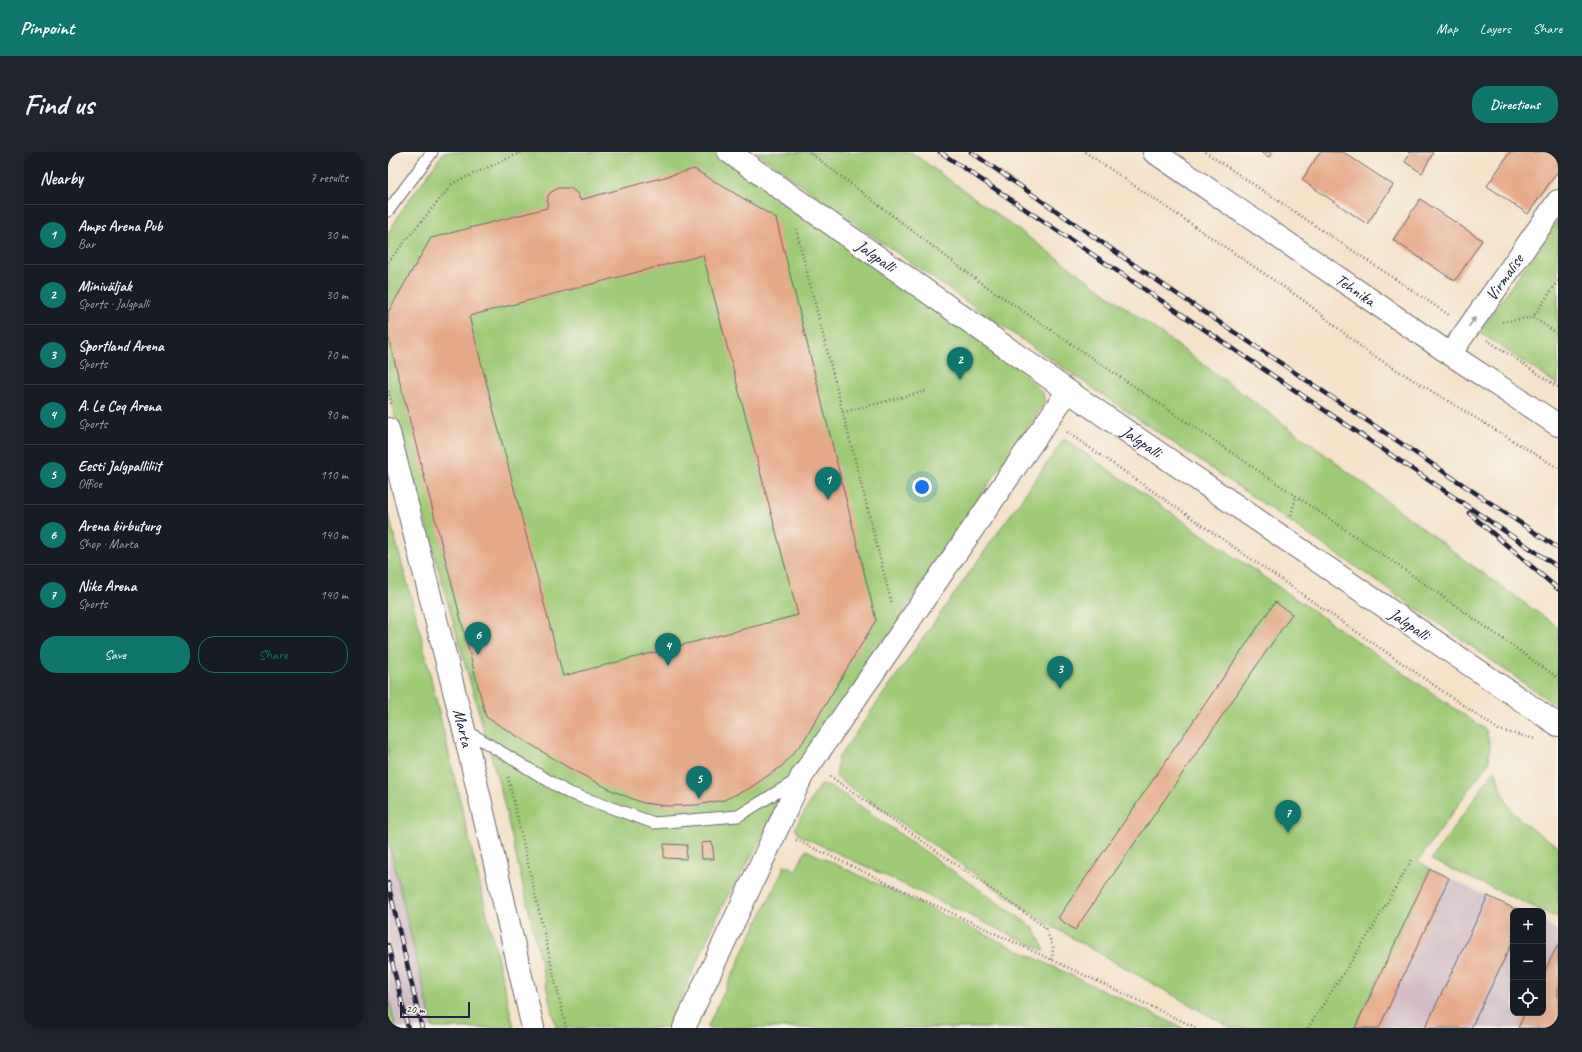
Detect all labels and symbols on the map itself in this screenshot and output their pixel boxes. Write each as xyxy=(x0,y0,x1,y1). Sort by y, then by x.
street label: Jalgpalli xyxy=(851,234,902,279)
street label: Virmalise xyxy=(1481,249,1529,305)
street label: Tehnika xyxy=(1331,269,1381,312)
one-way arrow xyxy=(1468,317,1476,327)
pin: 2 xyxy=(947,347,973,380)
street label: Jalgpalli xyxy=(1117,420,1168,464)
pin: 1 xyxy=(815,467,841,500)
your location xyxy=(912,477,932,497)
street label: Jalgpalli xyxy=(1384,603,1435,647)
pin: 6 xyxy=(465,622,491,655)
pin: 4 xyxy=(655,633,681,666)
pin: 3 xyxy=(1047,656,1073,689)
street label: Marta xyxy=(448,707,478,750)
pin: 5 xyxy=(686,766,712,799)
pin: 7 xyxy=(1275,800,1301,833)
scale bar xyxy=(400,1000,470,1019)

